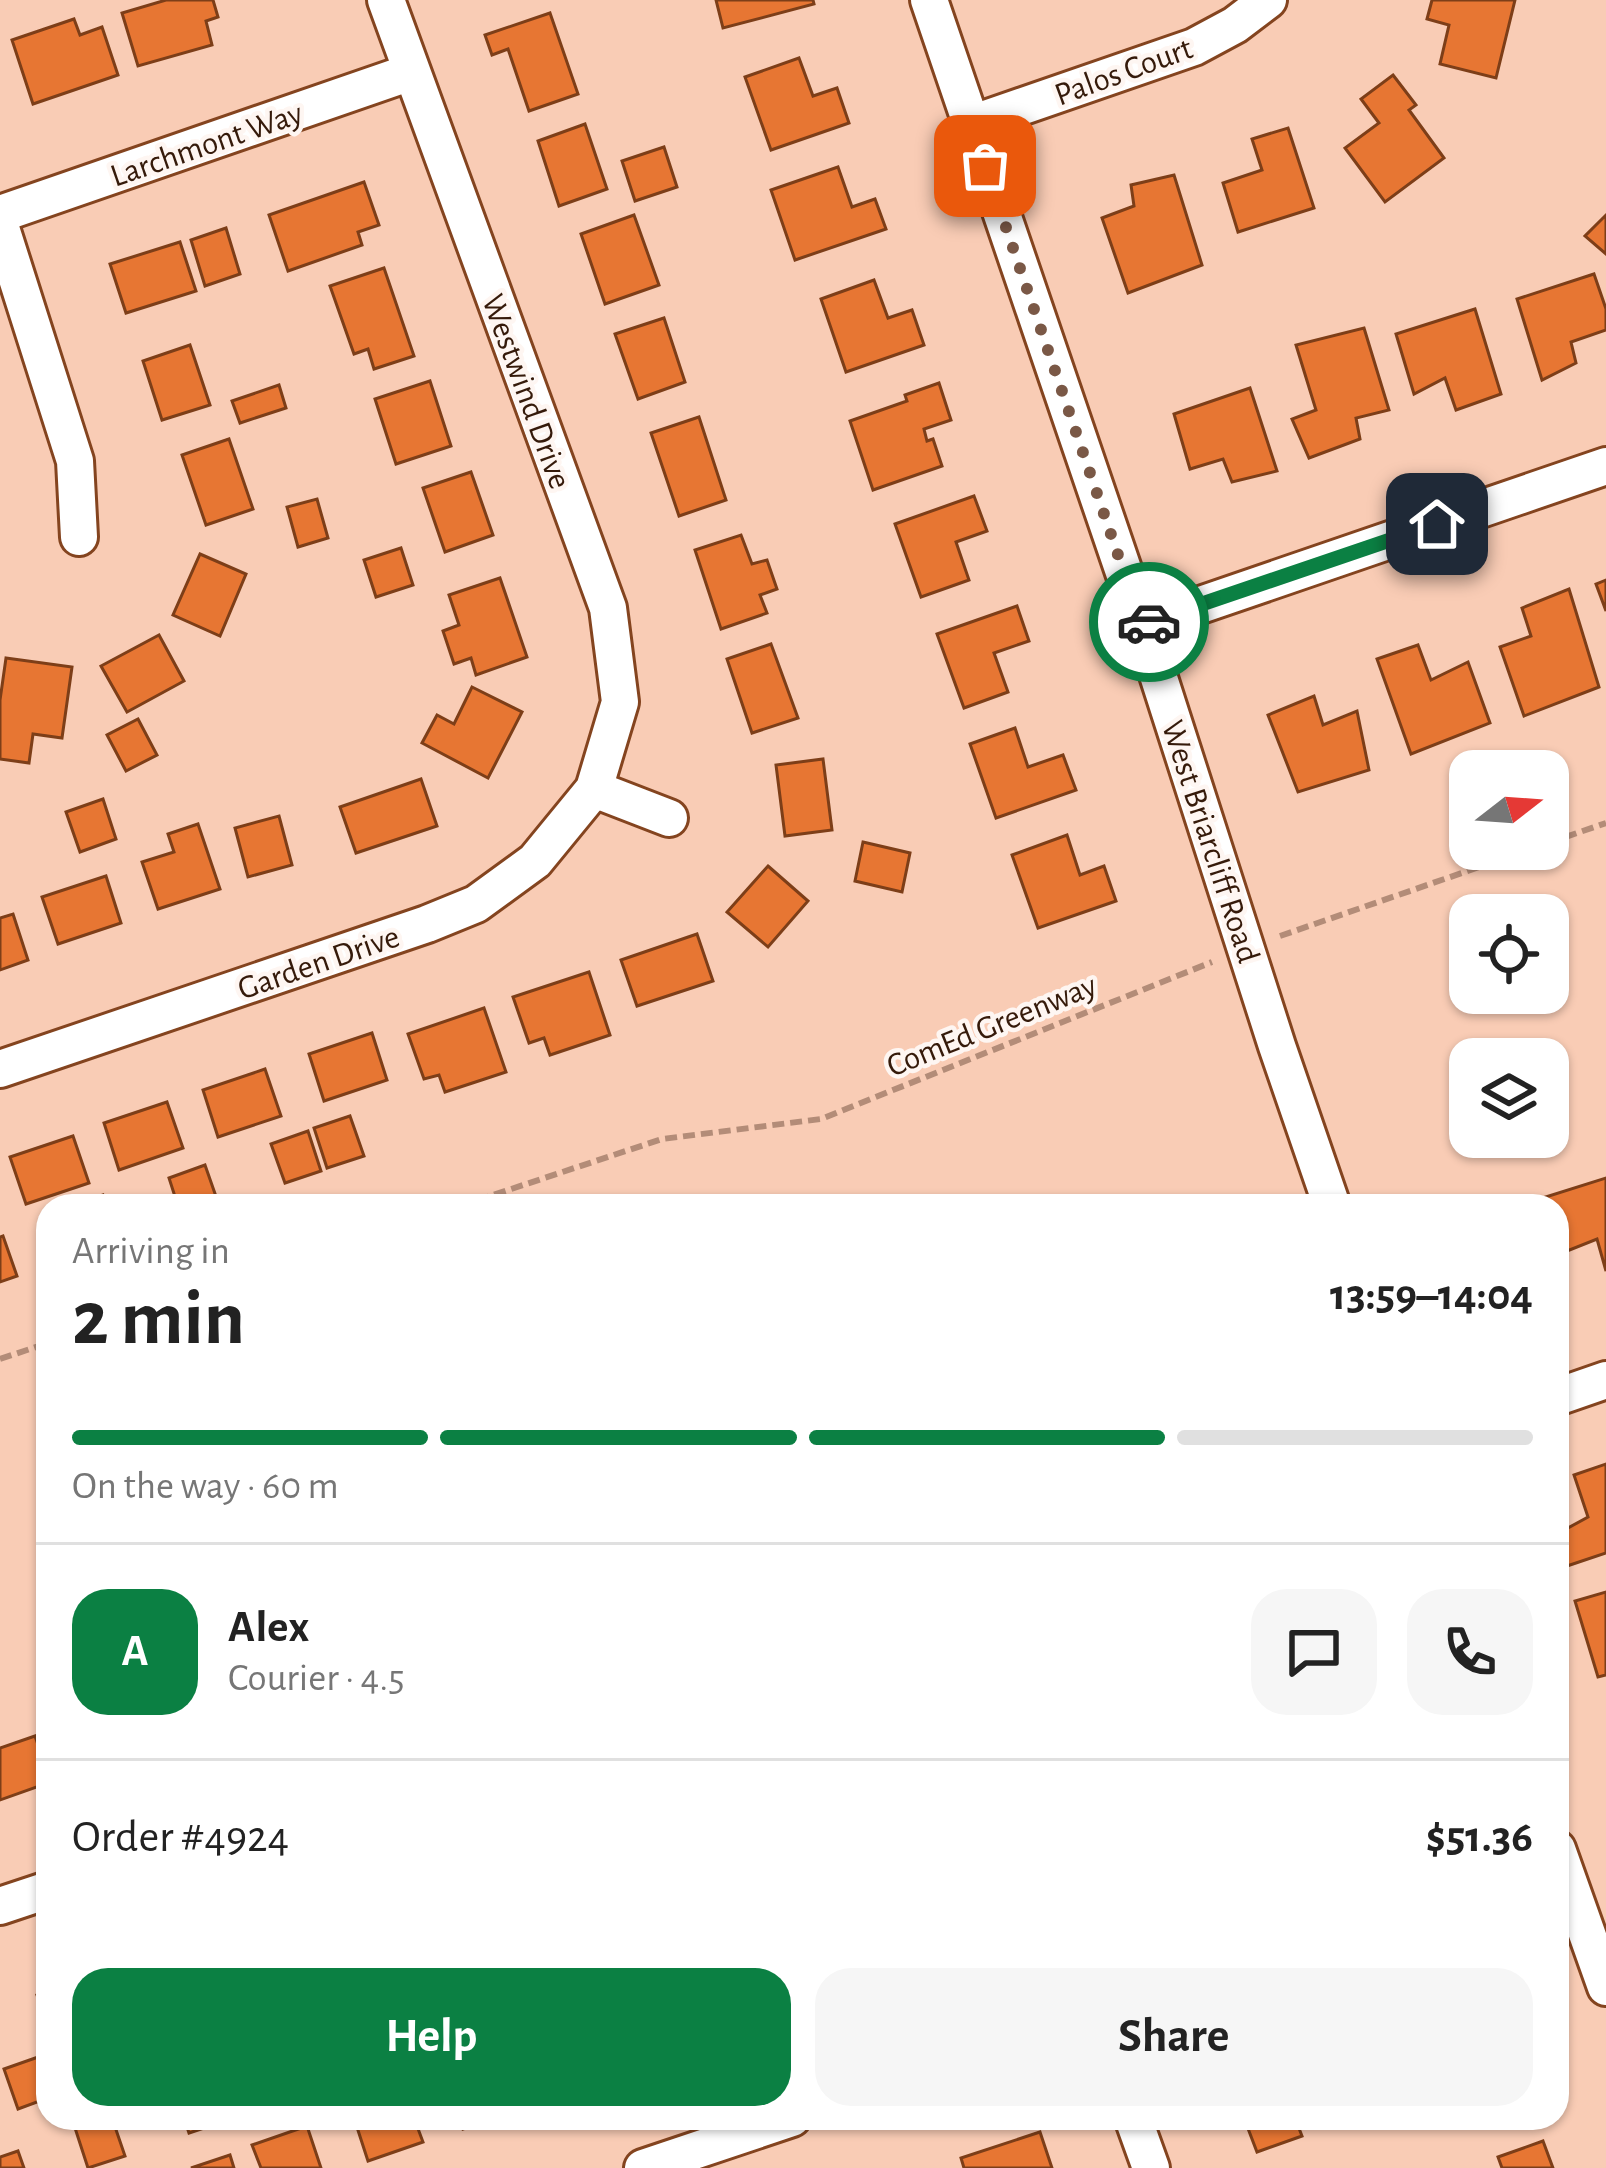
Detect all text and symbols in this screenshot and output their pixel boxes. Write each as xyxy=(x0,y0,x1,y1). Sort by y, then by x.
street label: Palos Court xyxy=(1051,32,1198,112)
street label: Larchmont Way xyxy=(107,97,307,194)
pin xyxy=(934,115,1036,217)
icon: bag xyxy=(952,133,1018,199)
street label: Westwind Drive xyxy=(475,290,576,494)
pin xyxy=(1386,473,1488,575)
icon: home xyxy=(1404,491,1470,557)
courier xyxy=(1089,562,1209,682)
icon: car xyxy=(1116,589,1182,655)
street label: West Briarcliff Road xyxy=(1155,716,1264,967)
north arrow xyxy=(1449,750,1569,870)
map controls xyxy=(1449,750,1569,1158)
button: locate xyxy=(1449,894,1569,1014)
street label: Garden Drive xyxy=(234,920,404,1006)
street label: ComEd Greenway xyxy=(882,969,1101,1083)
button: layers xyxy=(1449,1038,1569,1158)
text: Arriving in xyxy=(72,1232,230,1271)
text: 13:59–14:04 xyxy=(1330,1273,1533,1318)
text: 2 min xyxy=(72,1281,245,1359)
text: On the way · 60 m xyxy=(72,1467,339,1506)
button: chat xyxy=(1251,1589,1377,1715)
button: phone xyxy=(1407,1589,1533,1715)
text: Alex xyxy=(228,1605,309,1650)
text: A xyxy=(121,1629,149,1674)
text: Courier · 4.5 xyxy=(228,1659,405,1698)
text: Order #4924 xyxy=(72,1815,289,1860)
text: $51.36 xyxy=(1426,1815,1533,1860)
button: Help xyxy=(72,1968,791,2106)
button: Share xyxy=(815,1968,1533,2106)

